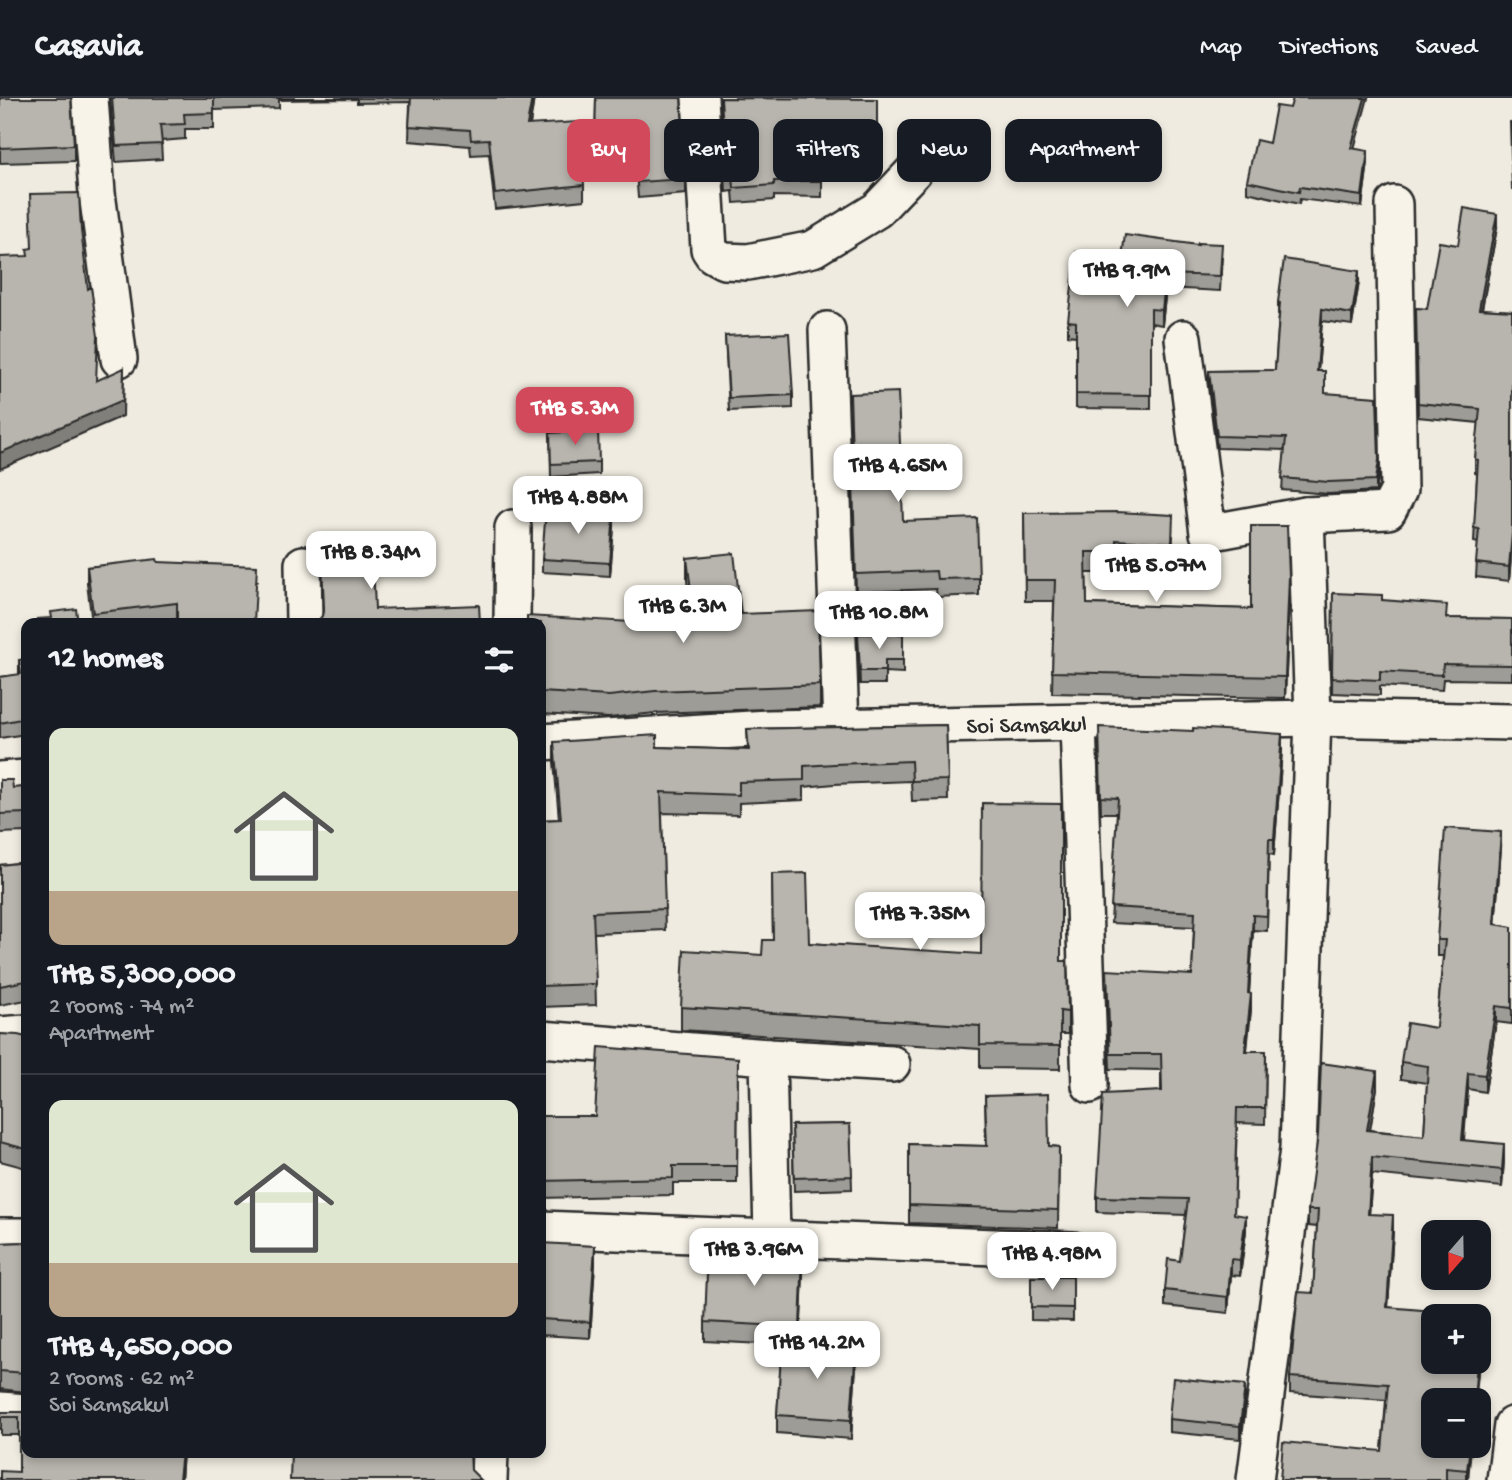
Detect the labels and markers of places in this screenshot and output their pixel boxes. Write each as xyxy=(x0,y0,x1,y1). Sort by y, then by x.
pin: THB 9.9M xyxy=(1055,250,1199,309)
pin: THB 5.3M xyxy=(503,388,647,447)
pin: THB 4.65M xyxy=(818,444,978,504)
pin: THB 4.88M xyxy=(498,476,658,536)
pin: THB 8.34M xyxy=(291,532,451,591)
pin: THB 5.07M xyxy=(1076,545,1236,604)
pin: THB 6.3M xyxy=(611,586,755,645)
pin: THB 10.8M xyxy=(799,592,959,651)
pin: THB 7.35M xyxy=(840,892,1000,952)
pin: THB 3.96M xyxy=(674,1228,834,1288)
pin: THB 4.98M xyxy=(972,1232,1132,1292)
pin: THB 14.2M xyxy=(737,1322,897,1381)

